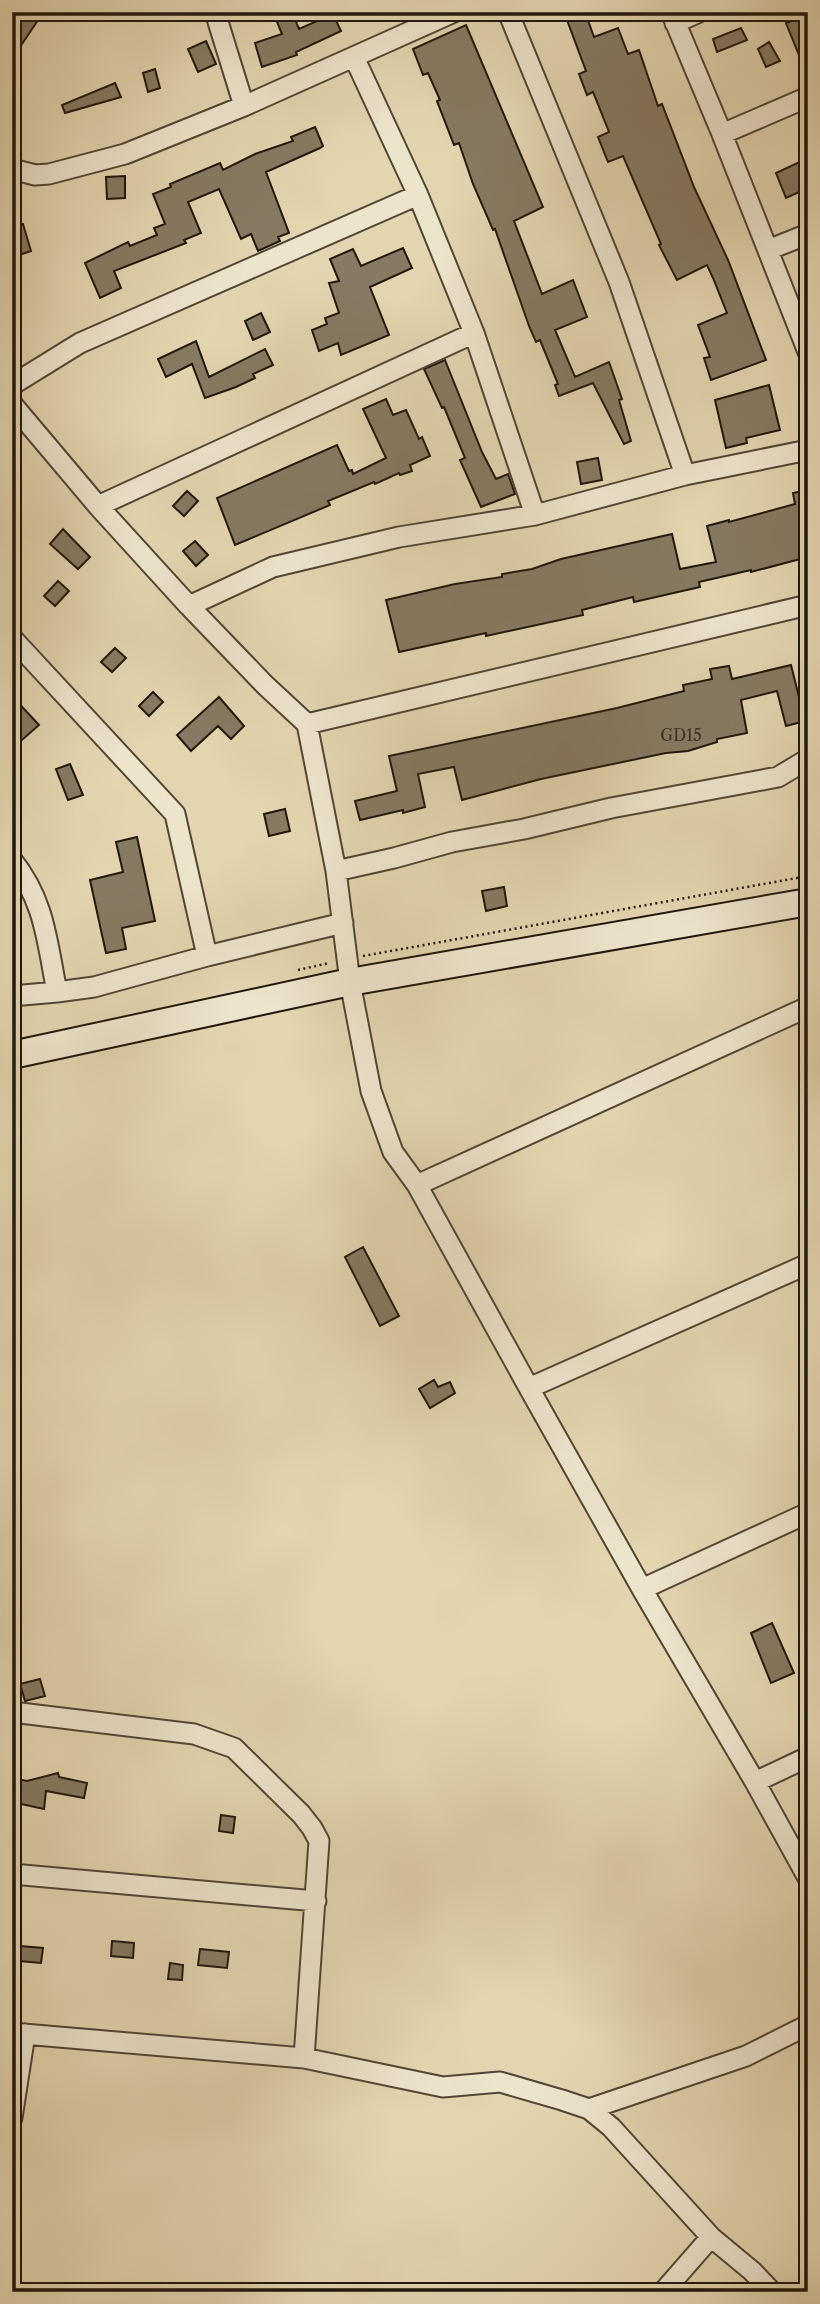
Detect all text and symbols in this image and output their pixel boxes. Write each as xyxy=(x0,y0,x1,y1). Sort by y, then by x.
house number: GD15 xyxy=(660,725,702,745)

